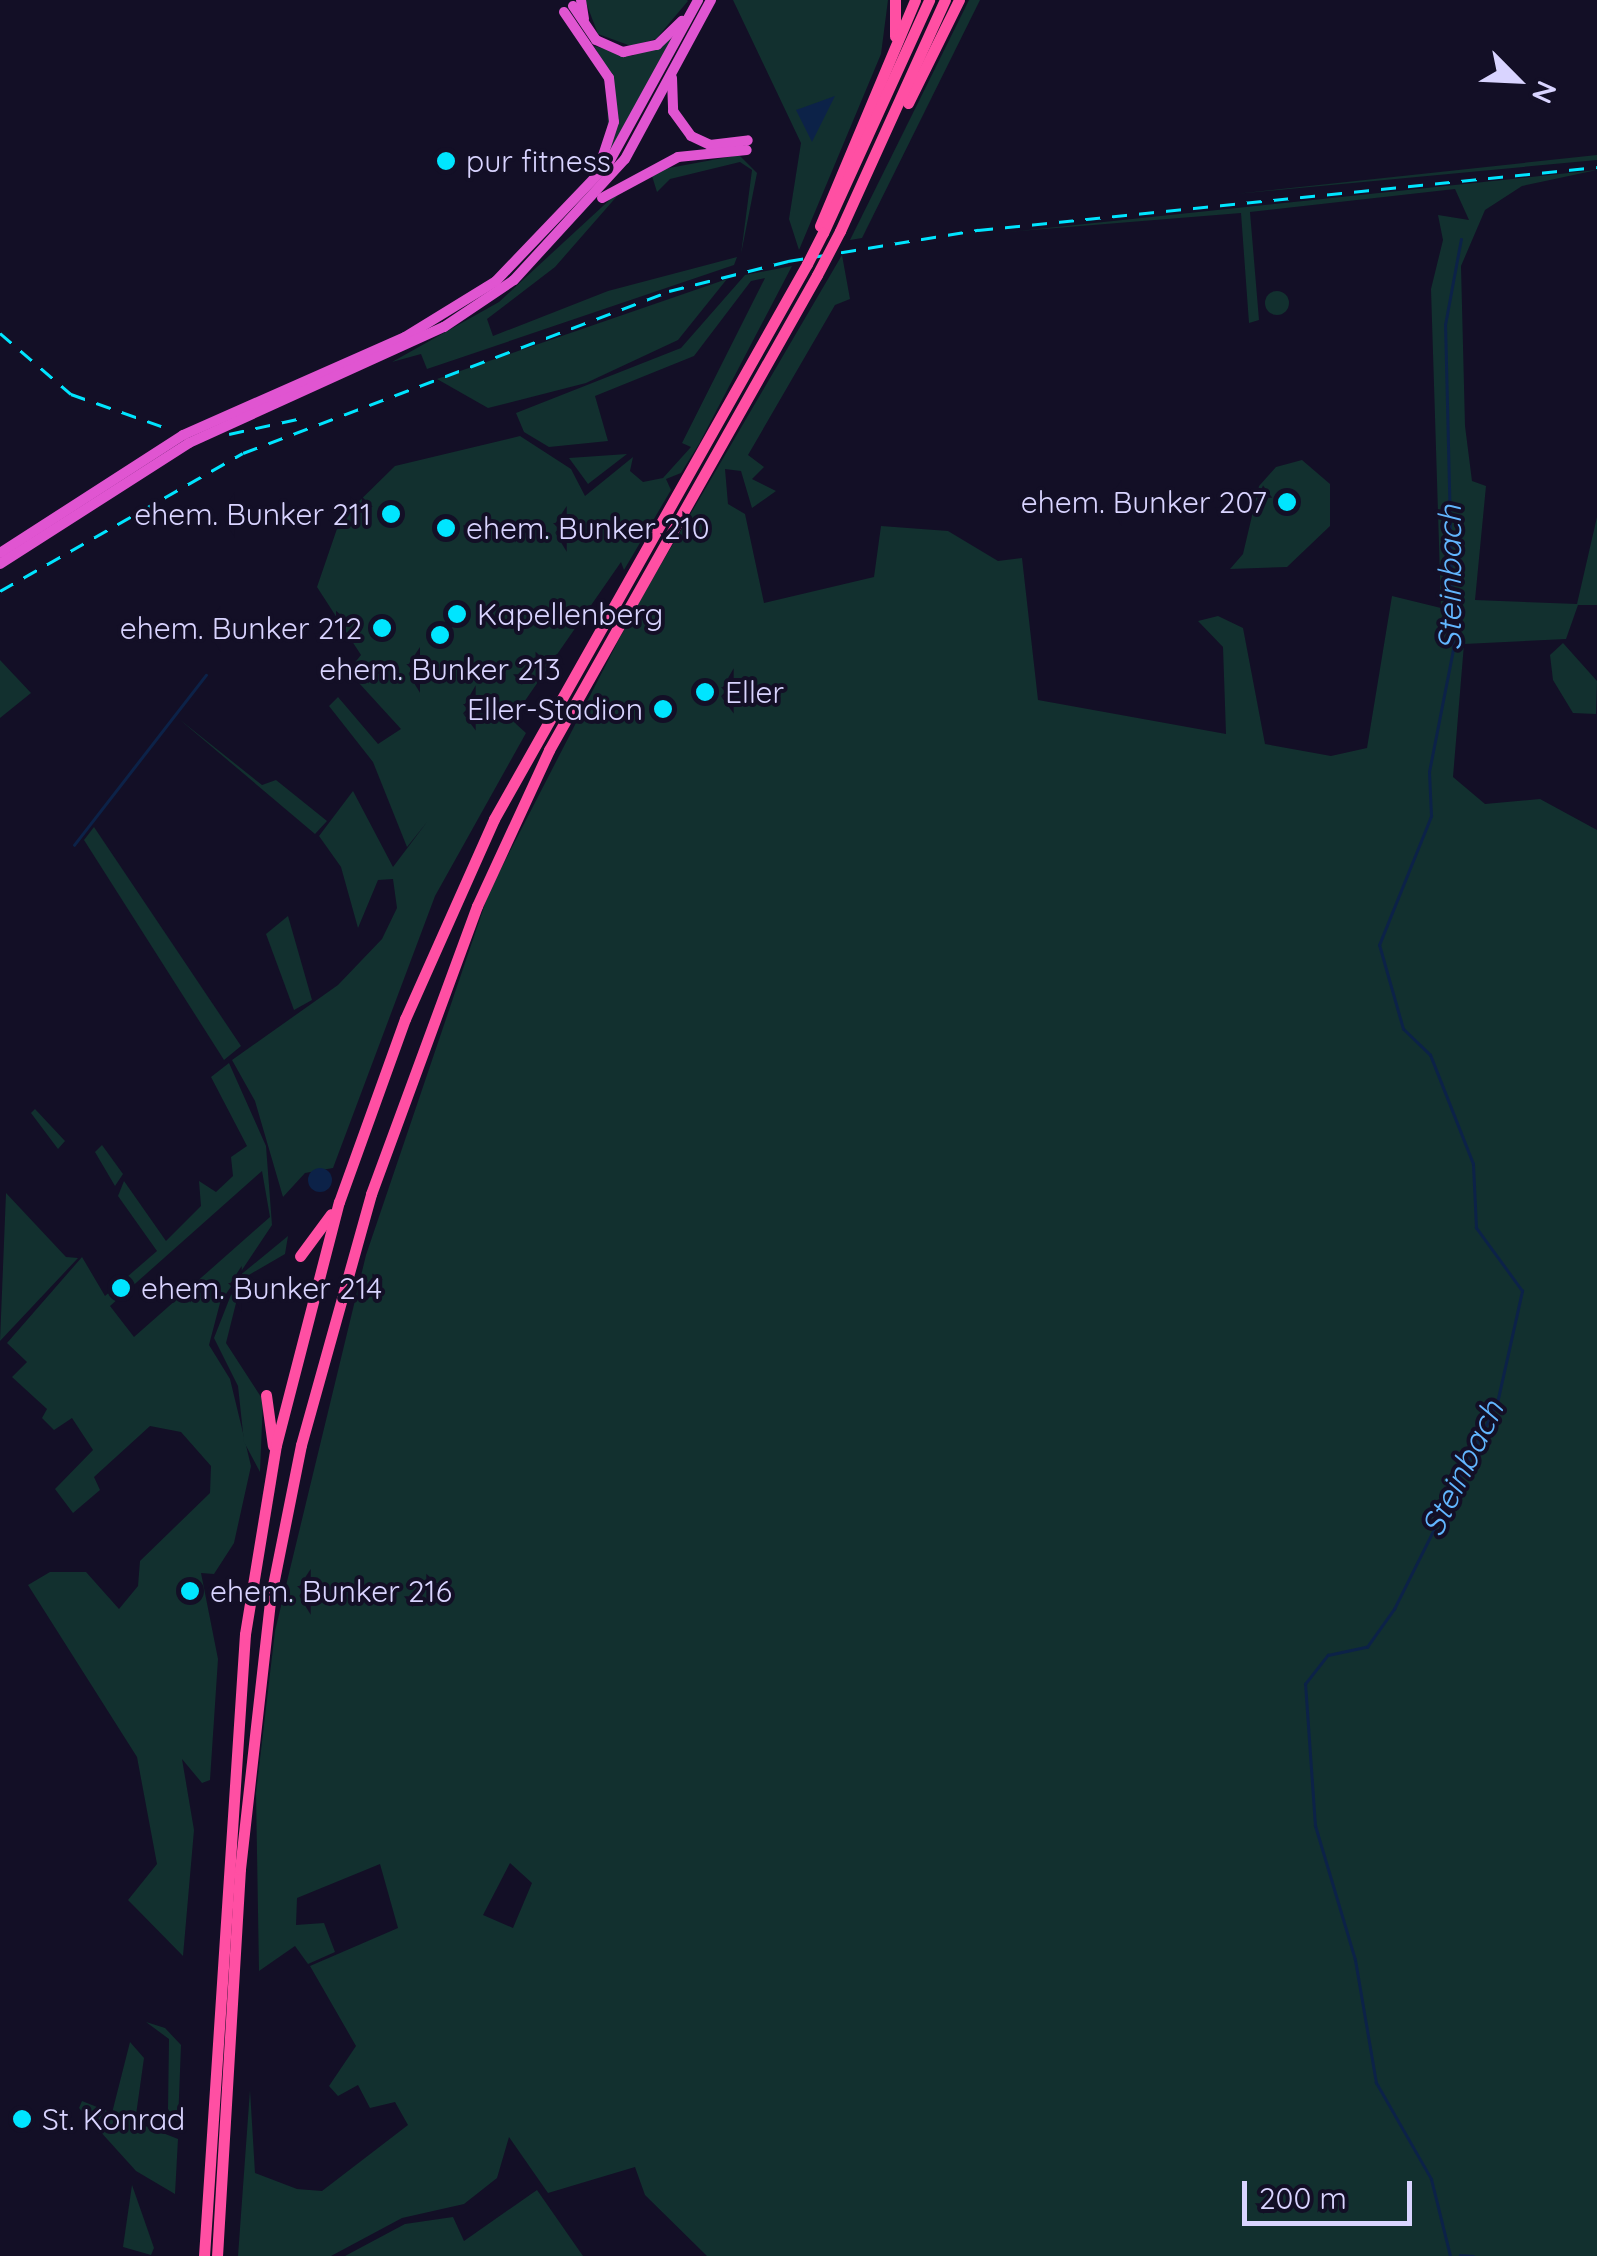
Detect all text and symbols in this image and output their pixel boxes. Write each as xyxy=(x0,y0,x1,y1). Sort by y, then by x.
north arrow xyxy=(1467,30,1567,130)
text: N xyxy=(1525,76,1565,109)
place label: pur fitness xyxy=(466,143,611,179)
marker: pur fitness xyxy=(435,150,457,172)
place label: ehem. Bunker 207 xyxy=(1021,484,1267,520)
marker: ehem. Bunker 207 xyxy=(1276,491,1298,513)
place label: ehem. Bunker 211 xyxy=(134,496,371,532)
marker: ehem. Bunker 211 xyxy=(380,503,402,525)
water label: Steinbach xyxy=(1430,505,1468,651)
place label: ehem. Bunker 210 xyxy=(466,510,710,546)
marker: ehem. Bunker 210 xyxy=(435,517,457,539)
place label: Kapellenberg xyxy=(477,596,663,632)
marker: Kapellenberg xyxy=(446,603,468,625)
place label: ehem. Bunker 212 xyxy=(120,610,362,646)
marker: ehem. Bunker 212 xyxy=(371,617,393,639)
marker: ehem. Bunker 213 xyxy=(429,624,451,646)
place label: ehem. Bunker 213 xyxy=(319,651,561,687)
place label: Eller xyxy=(725,674,784,710)
marker: Eller xyxy=(694,681,716,703)
place label: Eller-Stadion xyxy=(467,691,643,727)
marker: Eller-Stadion xyxy=(652,698,674,720)
place label: ehem. Bunker 214 xyxy=(141,1270,382,1306)
marker: ehem. Bunker 214 xyxy=(110,1277,132,1299)
water label: Steinbach xyxy=(1413,1394,1511,1542)
place label: ehem. Bunker 216 xyxy=(210,1573,452,1609)
marker: ehem. Bunker 216 xyxy=(179,1580,201,1602)
place label: St. Konrad xyxy=(42,2101,185,2137)
marker: St. Konrad xyxy=(11,2108,33,2130)
scale bar xyxy=(1247,2161,1417,2223)
text: 200 m xyxy=(1259,2179,1347,2217)

